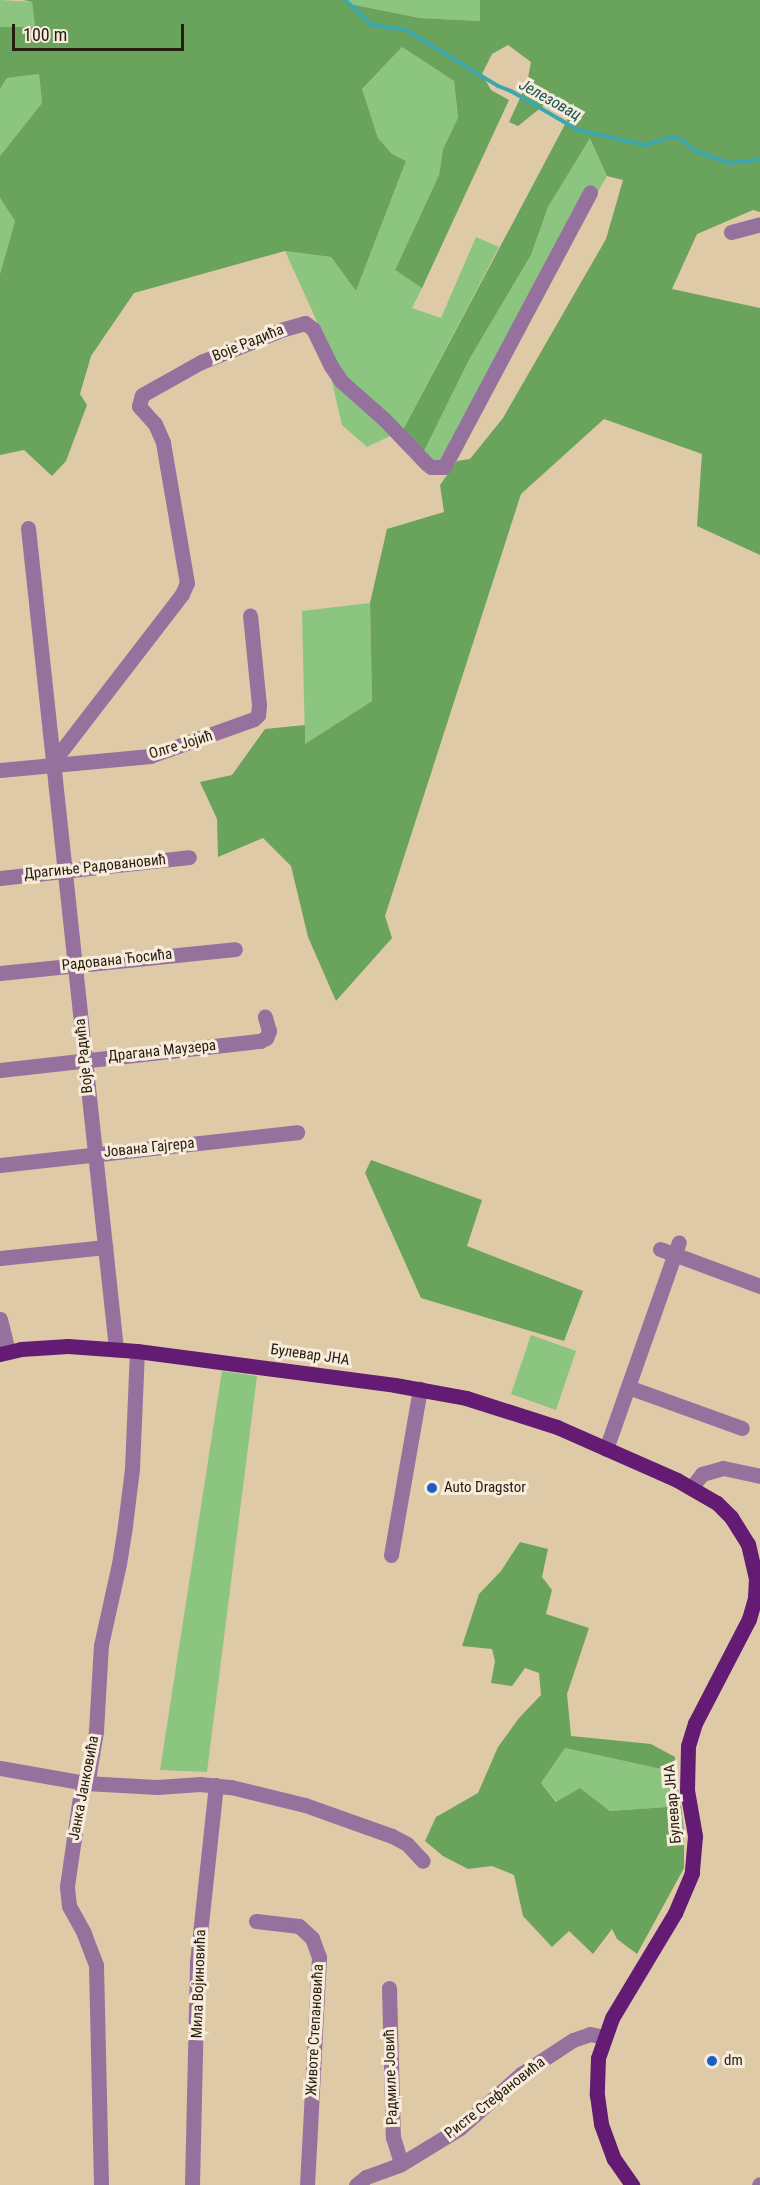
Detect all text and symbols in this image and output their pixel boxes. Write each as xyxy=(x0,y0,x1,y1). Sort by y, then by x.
scale bar xyxy=(15,12,188,50)
text: 100 m xyxy=(23,24,67,45)
water label: Јелезовац xyxy=(516,75,584,125)
street label: Воје Радића xyxy=(210,321,286,365)
street label: Олге Јојић xyxy=(147,727,215,763)
street label: Драгиње Радовановић xyxy=(23,851,167,883)
street label: Радована Ћосића xyxy=(61,945,173,975)
street label: Воје Радића xyxy=(71,1018,97,1094)
street label: Драгана Маузера xyxy=(107,1036,217,1066)
street label: Јована Гајгера xyxy=(103,1134,195,1162)
street label: Булевар ЈНА xyxy=(269,1341,351,1369)
place label: Auto Dragstor xyxy=(444,1479,526,1497)
marker: Auto Dragstor xyxy=(425,1481,439,1495)
street label: Јанка Јанковића xyxy=(65,1734,103,1842)
street label: Булевар ЈНА xyxy=(661,1763,685,1845)
street label: Мила Војиновића xyxy=(188,1929,210,2039)
street label: Животе Степановића xyxy=(303,1964,327,2096)
street label: Радмиле Јовић xyxy=(380,2029,402,2125)
place label: dm xyxy=(724,2052,743,2070)
street label: Ристе Стефановића xyxy=(441,2053,549,2143)
marker: dm xyxy=(705,2054,719,2068)

